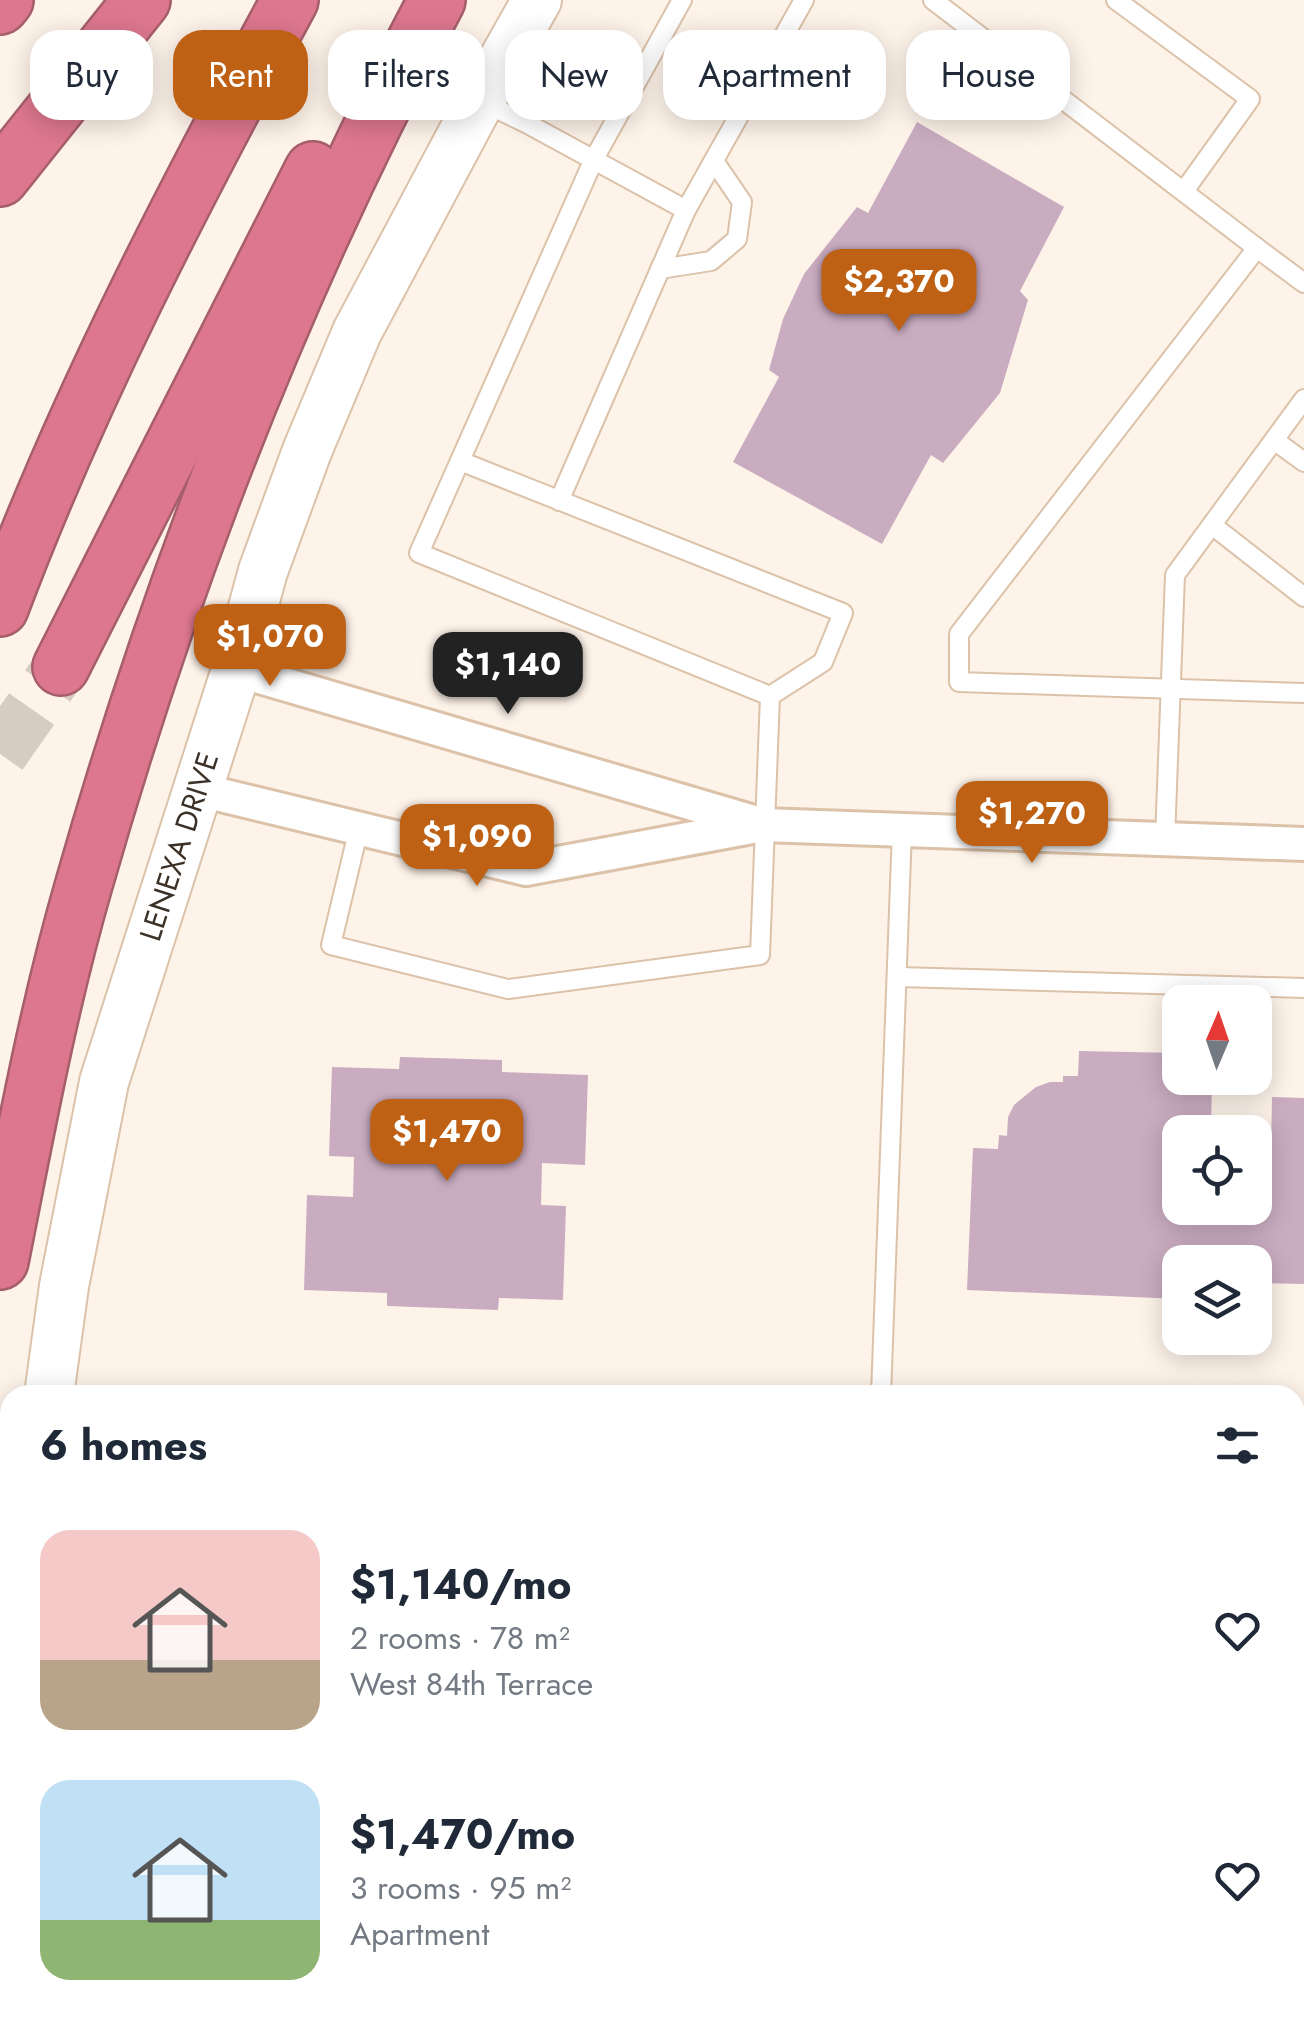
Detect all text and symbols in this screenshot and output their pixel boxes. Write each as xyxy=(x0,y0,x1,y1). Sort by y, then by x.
chip: Buy xyxy=(30,30,153,120)
chip: Rent xyxy=(173,30,308,120)
chip: Filters xyxy=(328,30,485,120)
chip: New xyxy=(505,30,643,120)
chip: Apartment xyxy=(663,30,886,120)
chip: House xyxy=(906,30,1070,120)
pin: $2,370 xyxy=(818,249,980,334)
text: $2,370 xyxy=(843,258,955,304)
pin: $1,070 xyxy=(189,604,351,689)
text: $1,070 xyxy=(216,613,324,659)
pin: $1,140 xyxy=(427,632,589,717)
text: $1,140 xyxy=(455,641,561,687)
street label: LENEXA DRIVE xyxy=(129,747,229,946)
pin: $1,270 xyxy=(951,781,1113,866)
text: $1,270 xyxy=(978,790,1086,836)
pin: $1,090 xyxy=(396,804,558,889)
text: $1,090 xyxy=(422,813,532,859)
north arrow xyxy=(1162,985,1272,1095)
map controls xyxy=(1162,985,1272,1355)
pin: $1,470 xyxy=(366,1099,528,1184)
text: $1,470 xyxy=(392,1108,502,1154)
button: locate xyxy=(1162,1115,1272,1225)
button: layers xyxy=(1162,1245,1272,1355)
text: 6 homes xyxy=(40,1415,207,1476)
icon: filters xyxy=(1210,1418,1265,1473)
text: $1,140/mo xyxy=(350,1554,571,1615)
icon: home xyxy=(120,1570,240,1690)
icon: heart xyxy=(1210,1603,1265,1658)
text: 2 rooms · 78 m² xyxy=(350,1615,570,1661)
text: West 84th Terrace xyxy=(350,1661,593,1707)
text: $1,470/mo xyxy=(350,1804,575,1865)
icon: home xyxy=(120,1820,240,1940)
icon: heart xyxy=(1210,1853,1265,1908)
text: 3 rooms · 95 m² xyxy=(350,1865,571,1911)
text: Apartment xyxy=(350,1911,489,1957)

